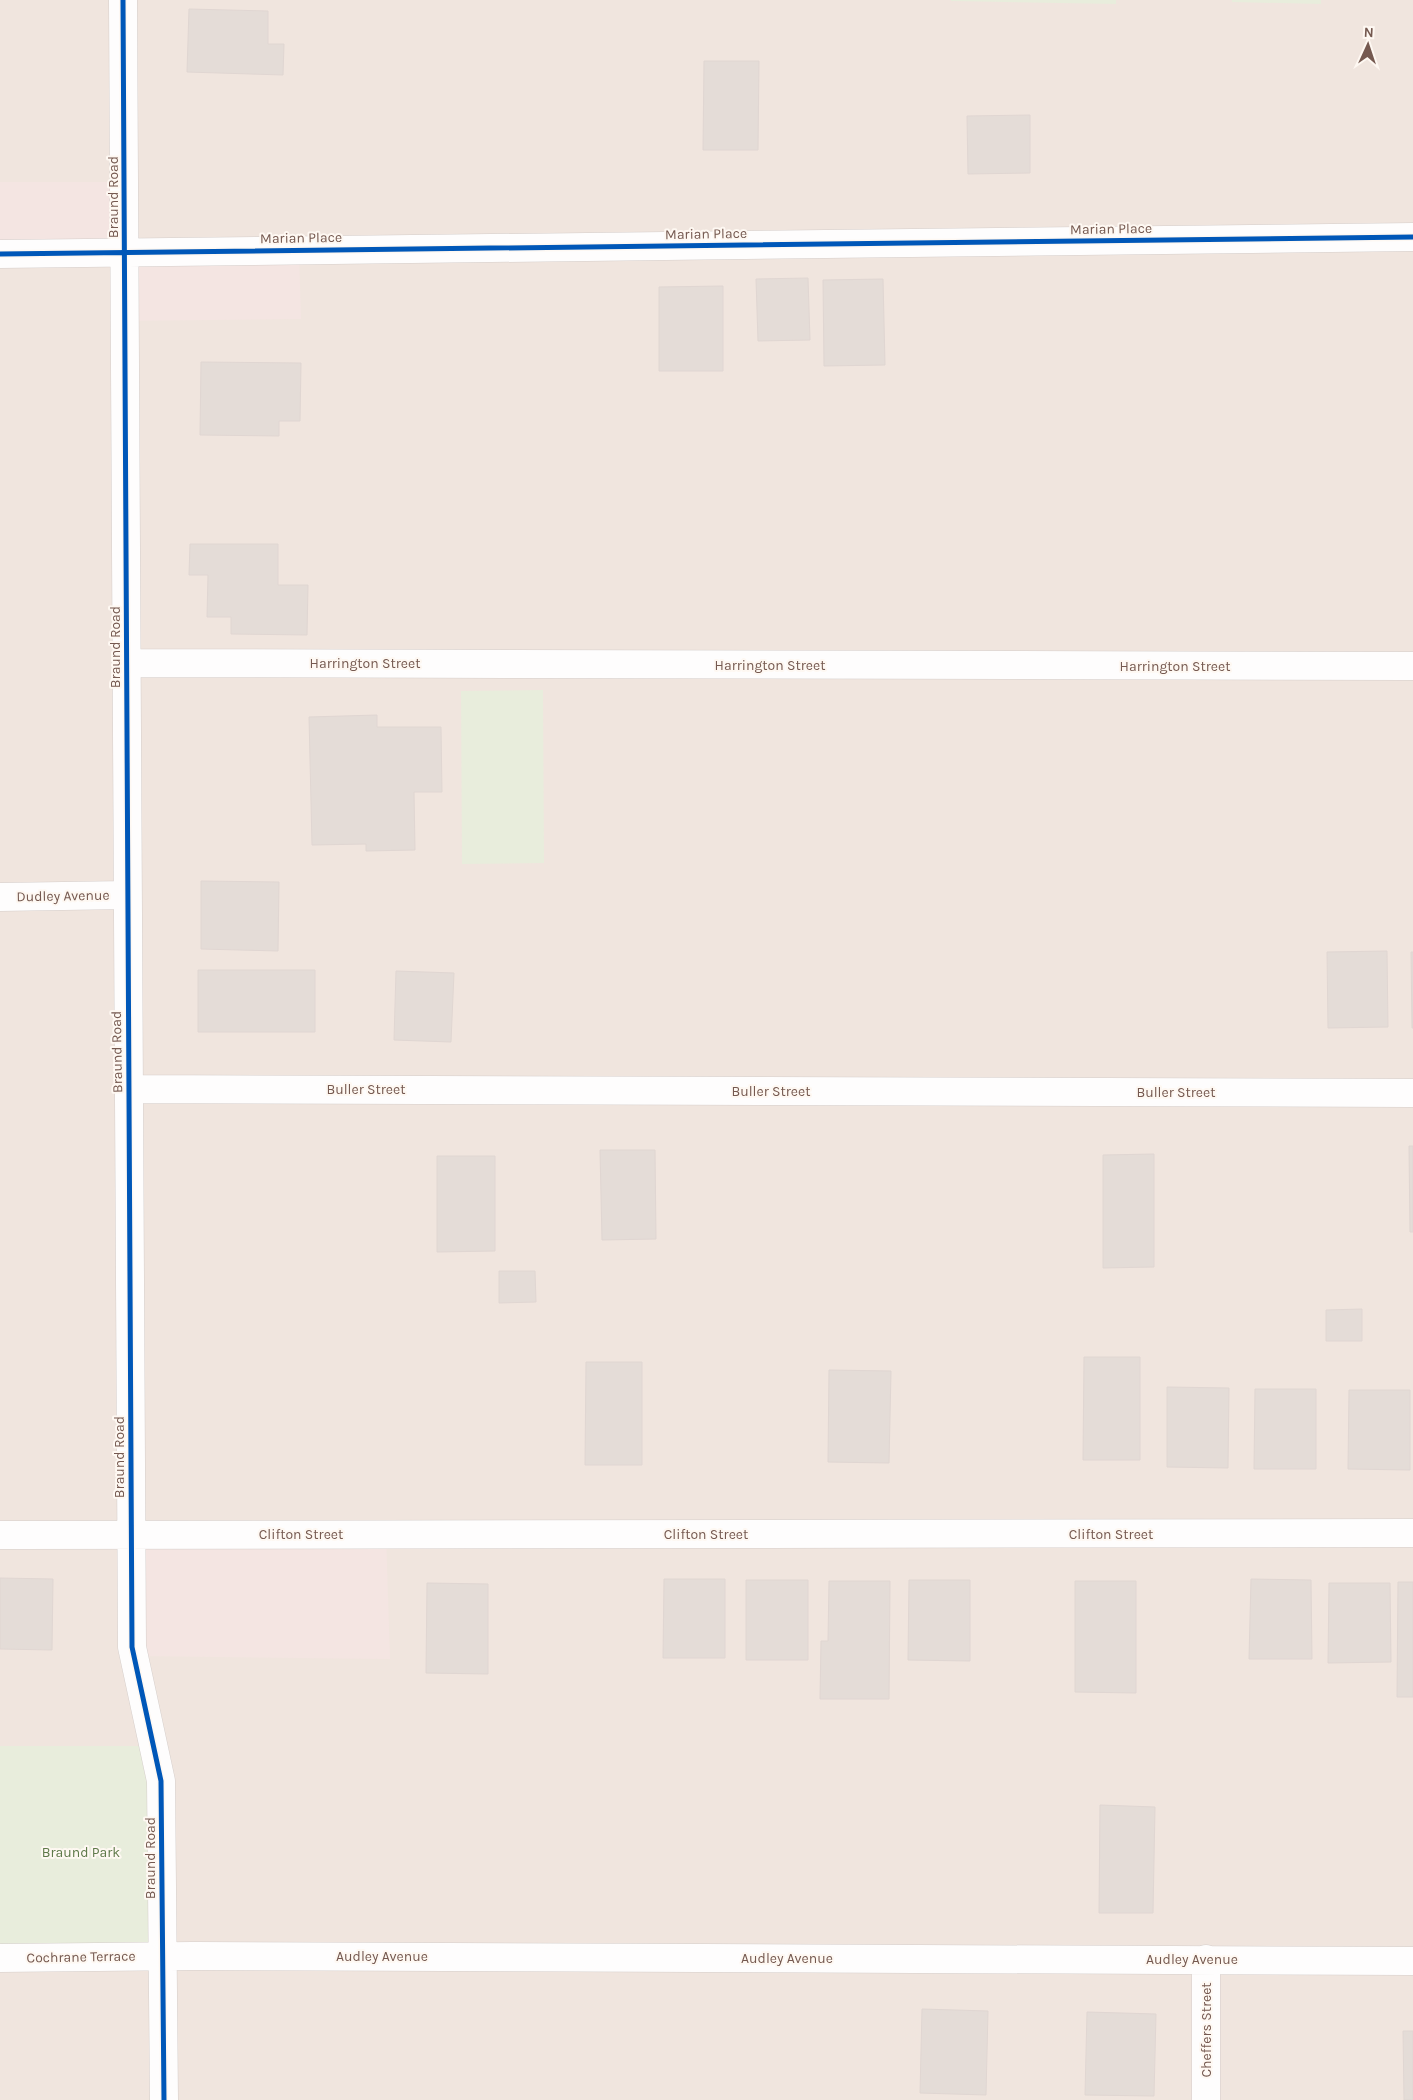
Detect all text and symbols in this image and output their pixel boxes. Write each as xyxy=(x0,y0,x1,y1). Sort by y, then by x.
north arrow xyxy=(1343,20,1393,70)
text: N xyxy=(1363,24,1374,41)
street label: Braund Road xyxy=(105,156,122,238)
street label: Marian Place xyxy=(1070,220,1152,238)
street label: Marian Place xyxy=(665,225,747,243)
street label: Marian Place xyxy=(260,229,342,247)
street label: Braund Road xyxy=(107,606,124,688)
street label: Harrington Street xyxy=(310,655,420,672)
street label: Harrington Street xyxy=(715,657,825,674)
street label: Harrington Street xyxy=(1120,658,1230,675)
street label: Dudley Avenue xyxy=(16,887,110,905)
street label: Braund Road xyxy=(108,1011,126,1093)
street label: Buller Street xyxy=(326,1081,406,1098)
street label: Buller Street xyxy=(731,1083,811,1100)
street label: Buller Street xyxy=(1136,1084,1216,1101)
street label: Braund Road xyxy=(111,1416,128,1498)
street label: Clifton Street xyxy=(259,1526,343,1543)
street label: Clifton Street xyxy=(664,1526,748,1543)
street label: Clifton Street xyxy=(1069,1526,1153,1543)
street label: Braund Road xyxy=(142,1817,159,1899)
park label: Braund Park xyxy=(42,1844,120,1861)
street label: Cochrane Terrace xyxy=(26,1948,136,1966)
street label: Audley Avenue xyxy=(336,1948,428,1965)
street label: Audley Avenue xyxy=(741,1950,833,1967)
street label: Audley Avenue xyxy=(1146,1951,1238,1968)
street label: Cheffers Street xyxy=(1198,1982,1215,2078)

